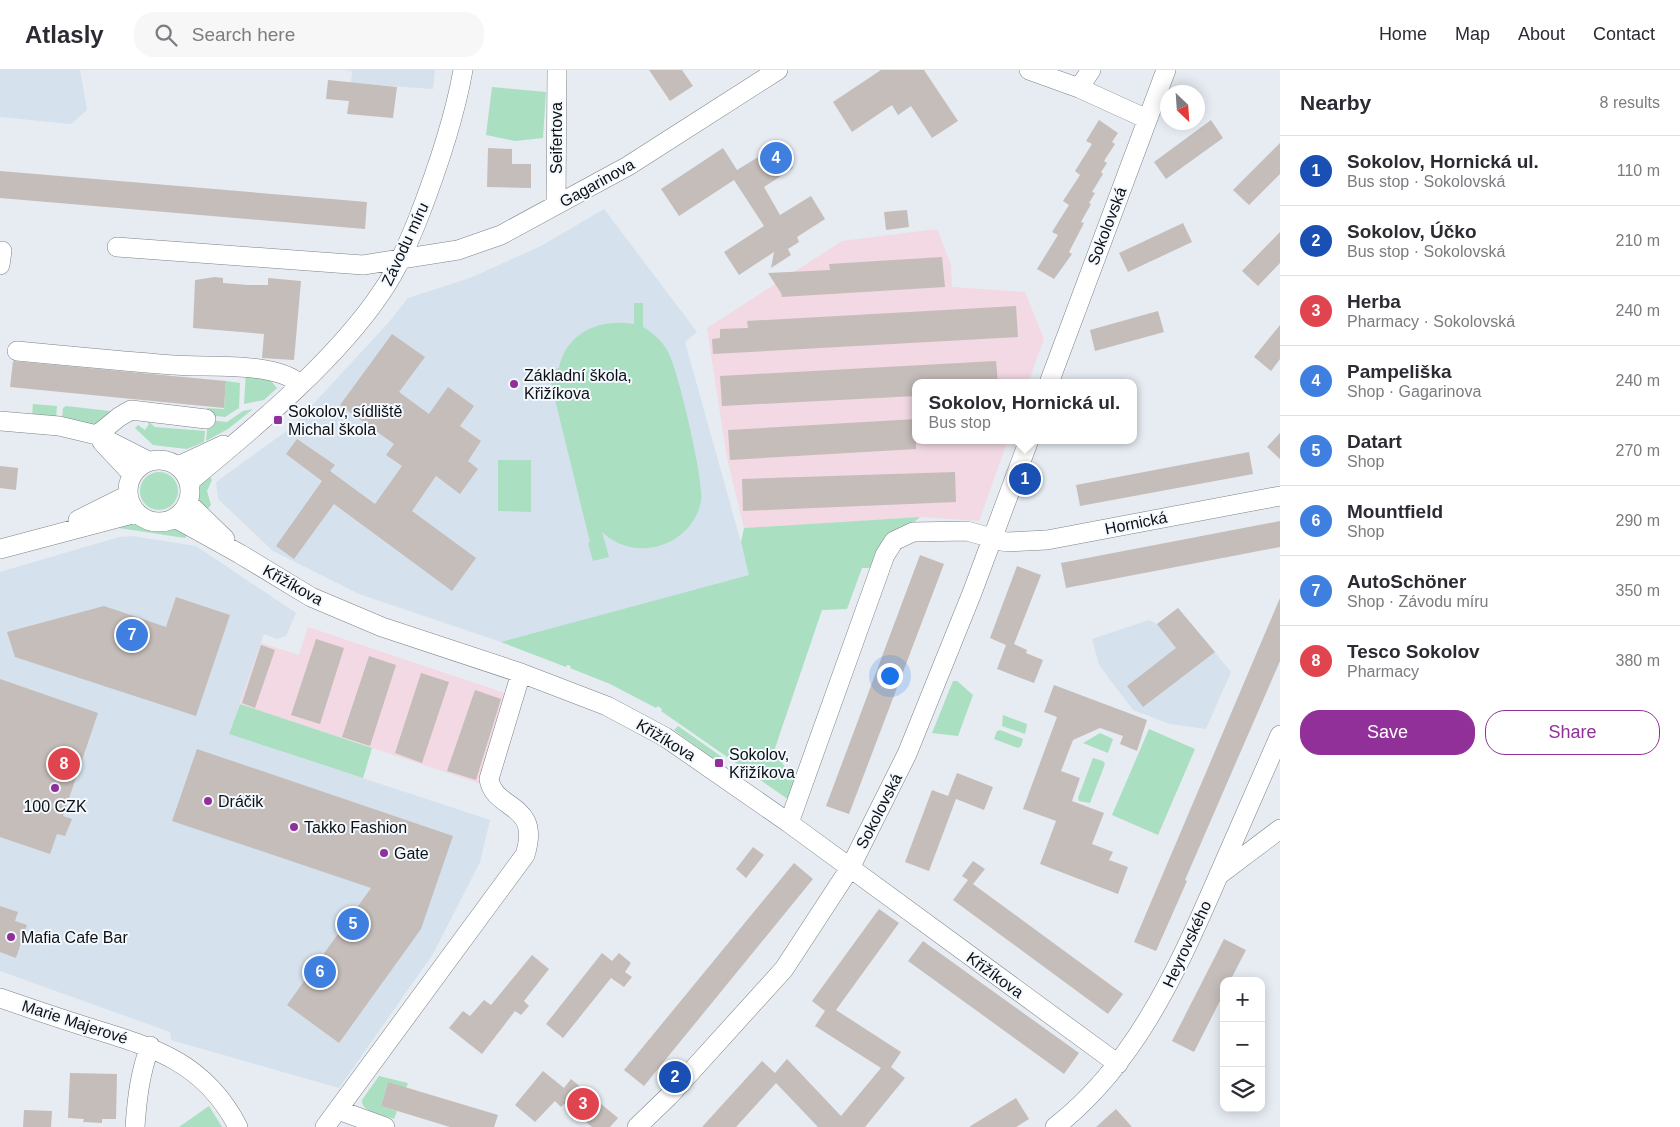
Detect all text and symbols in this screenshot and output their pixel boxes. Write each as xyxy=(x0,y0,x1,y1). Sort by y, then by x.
search box xyxy=(134,12,484,57)
text: Atlasly xyxy=(25,21,104,48)
icon: search xyxy=(152,21,180,49)
text: Search here xyxy=(192,24,295,45)
text: Home xyxy=(1379,24,1427,44)
text: Map xyxy=(1455,24,1490,44)
text: About xyxy=(1518,24,1565,44)
text: Contact xyxy=(1593,24,1655,44)
north arrow xyxy=(1160,85,1205,130)
text: Nearby xyxy=(1300,91,1371,114)
text: 8 results xyxy=(1600,94,1660,111)
street label: Seifertova xyxy=(548,102,565,174)
pin: 4 xyxy=(760,139,792,177)
text: Sokolov, Hornická ul. xyxy=(1347,151,1539,172)
street label: Gagarinova xyxy=(557,155,637,210)
text: 1 xyxy=(1312,162,1320,179)
text: 110 m xyxy=(1617,162,1660,179)
text: Bus stop · Sokolovská xyxy=(1347,173,1505,190)
street label: Sokolovská xyxy=(1084,185,1130,267)
street label: Závodu míru xyxy=(378,200,432,288)
text: Sokolov, Účko xyxy=(1347,221,1477,242)
text: 2 xyxy=(1312,232,1320,249)
text: 210 m xyxy=(1616,232,1660,249)
text: Bus stop · Sokolovská xyxy=(1347,243,1505,260)
text: Herba xyxy=(1347,291,1401,312)
text: 3 xyxy=(1312,302,1320,319)
text: 240 m xyxy=(1616,302,1660,319)
text: Pharmacy · Sokolovská xyxy=(1347,313,1515,330)
text: Pampeliška xyxy=(1347,361,1452,382)
place label: Základní škola, Křižíkova xyxy=(524,367,632,402)
text: 4 xyxy=(1312,372,1320,389)
text: 240 m xyxy=(1616,372,1660,389)
marker: Základní škola, Křižíkova xyxy=(508,378,520,390)
popup xyxy=(912,379,1137,444)
text: Shop · Gagarinova xyxy=(1347,383,1481,400)
text: Sokolov, Hornická ul. xyxy=(929,392,1120,413)
place label: Sokolov, sídliště Michal škola xyxy=(288,403,403,438)
marker: Sokolov, sídliště Michal škola xyxy=(272,414,284,426)
text: Bus stop xyxy=(929,414,991,431)
text: Datart xyxy=(1347,431,1402,452)
text: 5 xyxy=(1312,442,1320,459)
text: 270 m xyxy=(1616,442,1660,459)
text: Shop xyxy=(1347,453,1384,470)
pin: 1 xyxy=(1009,460,1041,498)
text: Mountfield xyxy=(1347,501,1443,522)
street label: Hornická xyxy=(1103,509,1169,537)
text: 6 xyxy=(1312,512,1320,529)
text: 290 m xyxy=(1616,512,1660,529)
text: Shop xyxy=(1347,523,1384,540)
street label: Křižíkova xyxy=(260,562,326,608)
text: AutoSchöner xyxy=(1347,571,1466,592)
text: 7 xyxy=(1312,582,1320,599)
text: 350 m xyxy=(1616,582,1660,599)
text: Shop · Závodu míru xyxy=(1347,593,1488,610)
pin: 7 xyxy=(116,616,148,654)
text: Tesco Sokolov xyxy=(1347,641,1480,662)
text: 8 xyxy=(1312,652,1320,669)
text: 380 m xyxy=(1616,652,1660,669)
your location xyxy=(877,663,903,689)
text: Pharmacy xyxy=(1347,663,1419,680)
button: Save xyxy=(1300,710,1475,755)
button: Share xyxy=(1485,710,1660,755)
street label: Křižíkova xyxy=(633,716,699,764)
pin: 8 xyxy=(48,745,80,783)
place label: Sokolov, Křižíkova xyxy=(729,746,795,781)
marker: Sokolov, Křižíkova xyxy=(713,757,725,769)
street label: Sokolovská xyxy=(853,771,905,851)
marker: 100 CZK xyxy=(49,782,61,794)
place label: Dráčik xyxy=(218,793,264,810)
marker: Dráčik xyxy=(202,795,214,807)
place label: 100 CZK xyxy=(23,798,87,815)
place label: Takko Fashion xyxy=(304,819,407,836)
marker: Takko Fashion xyxy=(288,821,300,833)
place label: Gate xyxy=(394,845,429,862)
marker: Gate xyxy=(378,847,390,859)
street label: Heyrovského xyxy=(1160,898,1214,990)
pin: 5 xyxy=(337,905,369,943)
place label: Mafia Cafe Bar xyxy=(21,929,128,946)
marker: Mafia Cafe Bar xyxy=(5,931,17,943)
street label: Křižíkova xyxy=(963,949,1027,1001)
pin: 6 xyxy=(304,953,336,991)
map controls xyxy=(1220,977,1265,1112)
button: + xyxy=(1220,977,1265,1022)
street label: Marie Majerové xyxy=(20,997,130,1047)
button: − xyxy=(1220,1022,1265,1067)
pin: 2 xyxy=(659,1058,691,1096)
button: layers xyxy=(1220,1067,1265,1112)
pin: 3 xyxy=(567,1085,599,1123)

